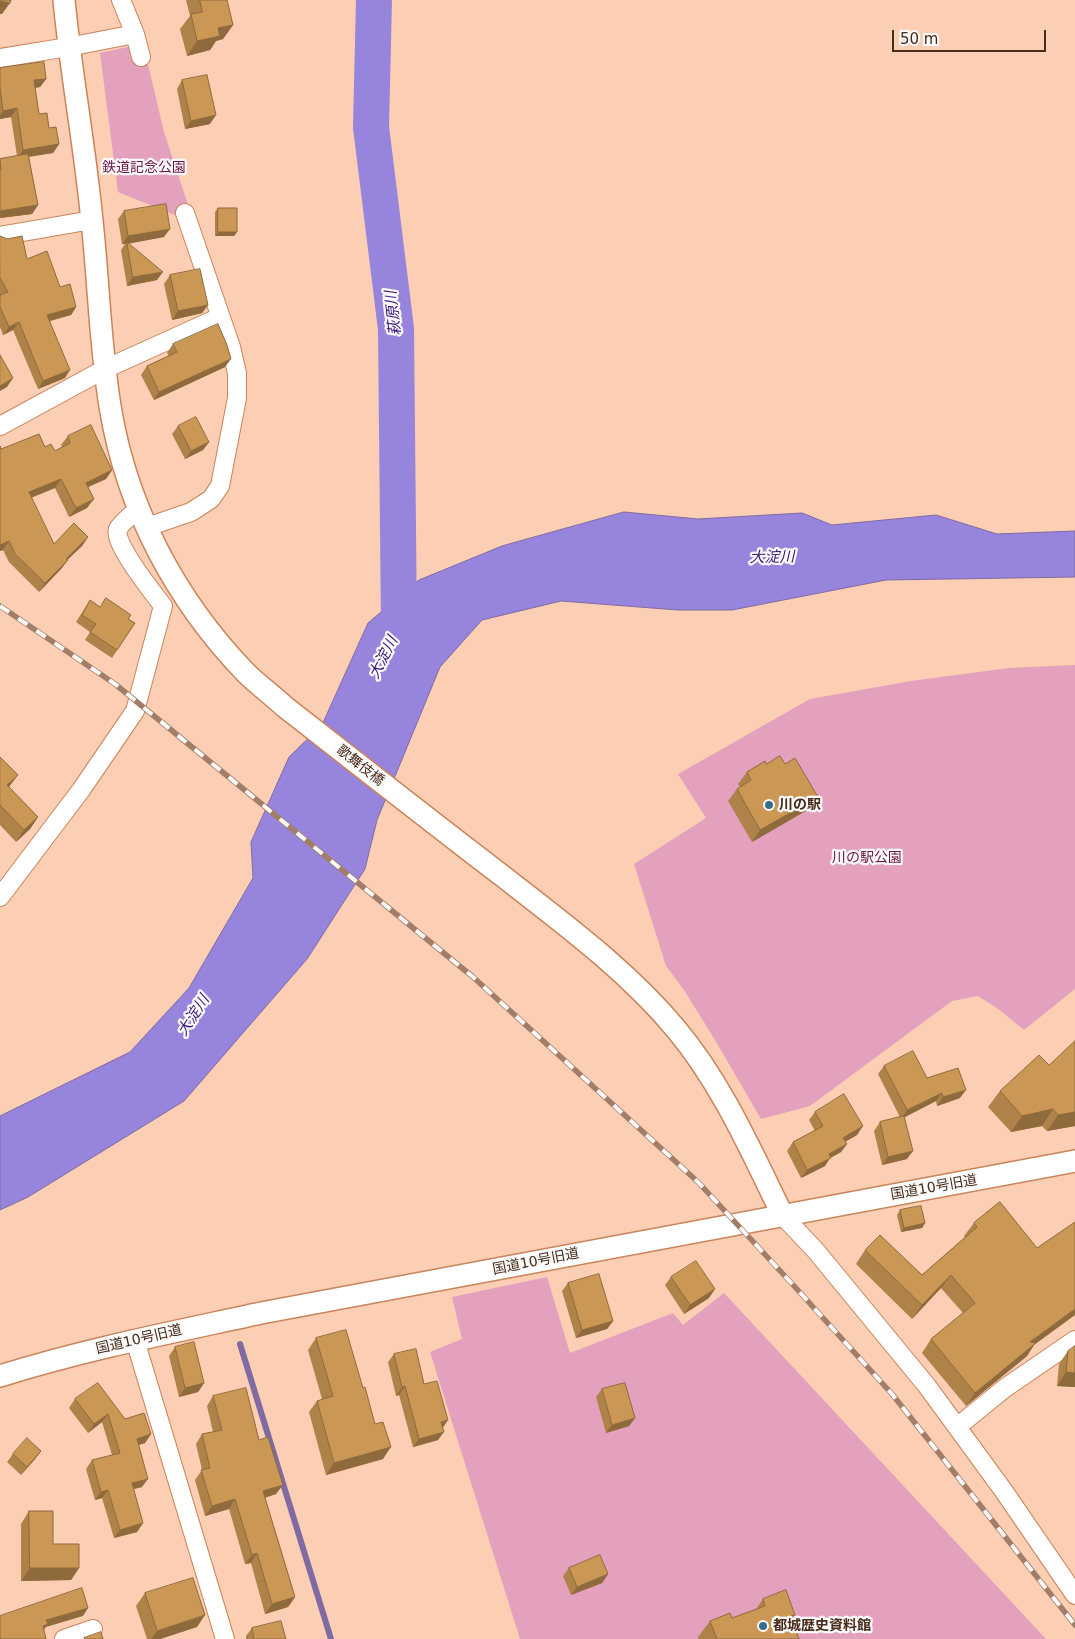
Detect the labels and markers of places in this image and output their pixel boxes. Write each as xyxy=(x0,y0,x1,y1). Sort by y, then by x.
place label: 川の駅 xyxy=(779,797,821,813)
marker: 川の駅 xyxy=(763,799,775,811)
place label: 都城歴史資料館 xyxy=(773,1618,871,1634)
marker: 都城歴史資料館 xyxy=(757,1620,769,1632)

